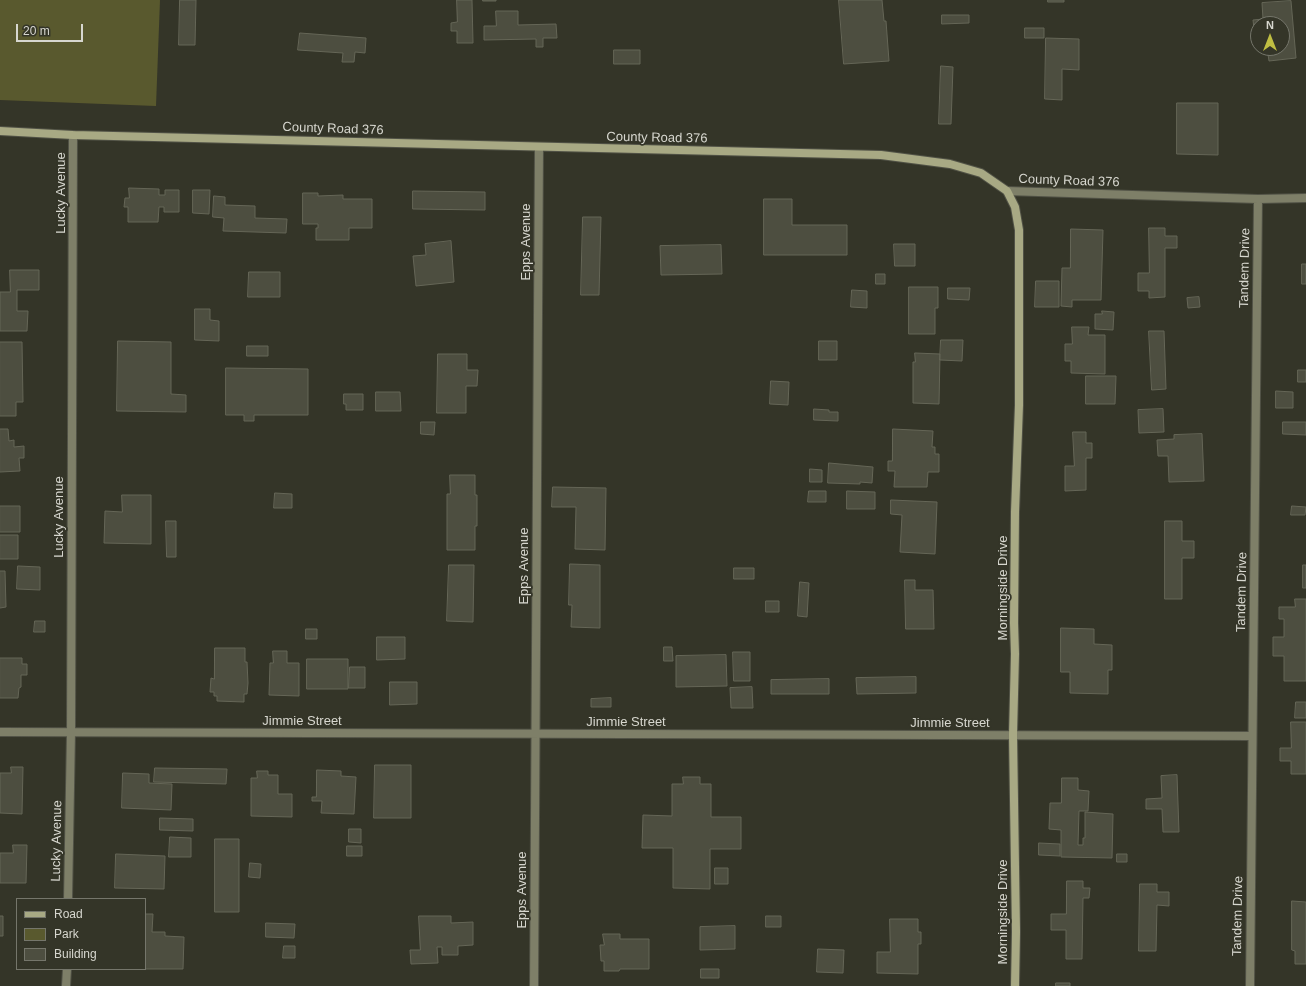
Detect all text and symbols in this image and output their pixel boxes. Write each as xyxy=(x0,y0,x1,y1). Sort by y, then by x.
scale bar xyxy=(18,16,85,42)
north arrow xyxy=(1250,16,1290,56)
text: N xyxy=(1266,19,1274,31)
text: 20 m xyxy=(23,24,50,38)
street label: County Road 376 xyxy=(282,119,384,139)
street label: County Road 376 xyxy=(606,129,708,147)
street label: Lucky Avenue xyxy=(53,152,69,234)
street label: County Road 376 xyxy=(1018,171,1120,191)
street label: Epps Avenue xyxy=(518,203,534,281)
street label: Tandem Drive xyxy=(1237,228,1253,308)
street label: Lucky Avenue xyxy=(51,476,67,558)
street label: Epps Avenue xyxy=(516,527,532,605)
street label: Morningside Drive xyxy=(995,536,1011,640)
street label: Tandem Drive xyxy=(1234,552,1250,632)
street label: Jimmie Street xyxy=(262,713,342,729)
street label: Jimmie Street xyxy=(586,714,666,730)
street label: Jimmie Street xyxy=(910,715,990,731)
street label: Lucky Avenue xyxy=(48,800,66,882)
street label: Epps Avenue xyxy=(514,851,530,929)
street label: Morningside Drive xyxy=(995,860,1011,964)
street label: Tandem Drive xyxy=(1230,876,1246,956)
legend xyxy=(16,898,146,970)
text: Road xyxy=(54,907,83,921)
text: Park xyxy=(54,927,79,941)
text: Building xyxy=(54,947,97,961)

